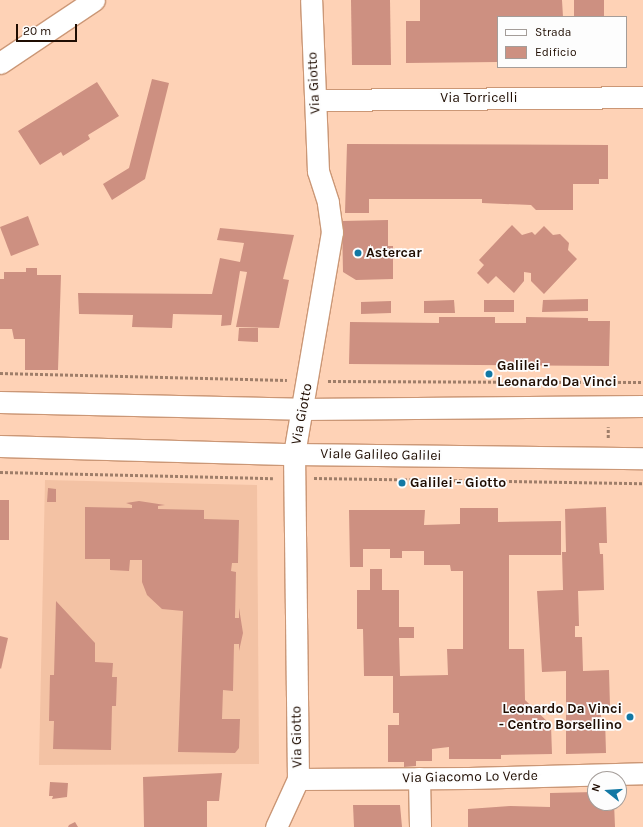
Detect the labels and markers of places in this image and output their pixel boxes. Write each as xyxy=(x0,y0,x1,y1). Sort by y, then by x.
place label: Astercar xyxy=(366,245,422,261)
marker: Astercar xyxy=(353,248,363,258)
place label: Galilei - Leonardo Da Vinci xyxy=(497,358,617,390)
marker: Galilei - Leonardo Da Vinci xyxy=(484,369,494,379)
place label: Galilei - Giotto xyxy=(410,475,506,491)
marker: Galilei - Giotto xyxy=(397,478,407,488)
place label: Leonardo Da Vinci - Centro Borsellino xyxy=(499,701,622,734)
marker: Leonardo Da Vinci - Centro Borsellino xyxy=(625,712,635,722)

